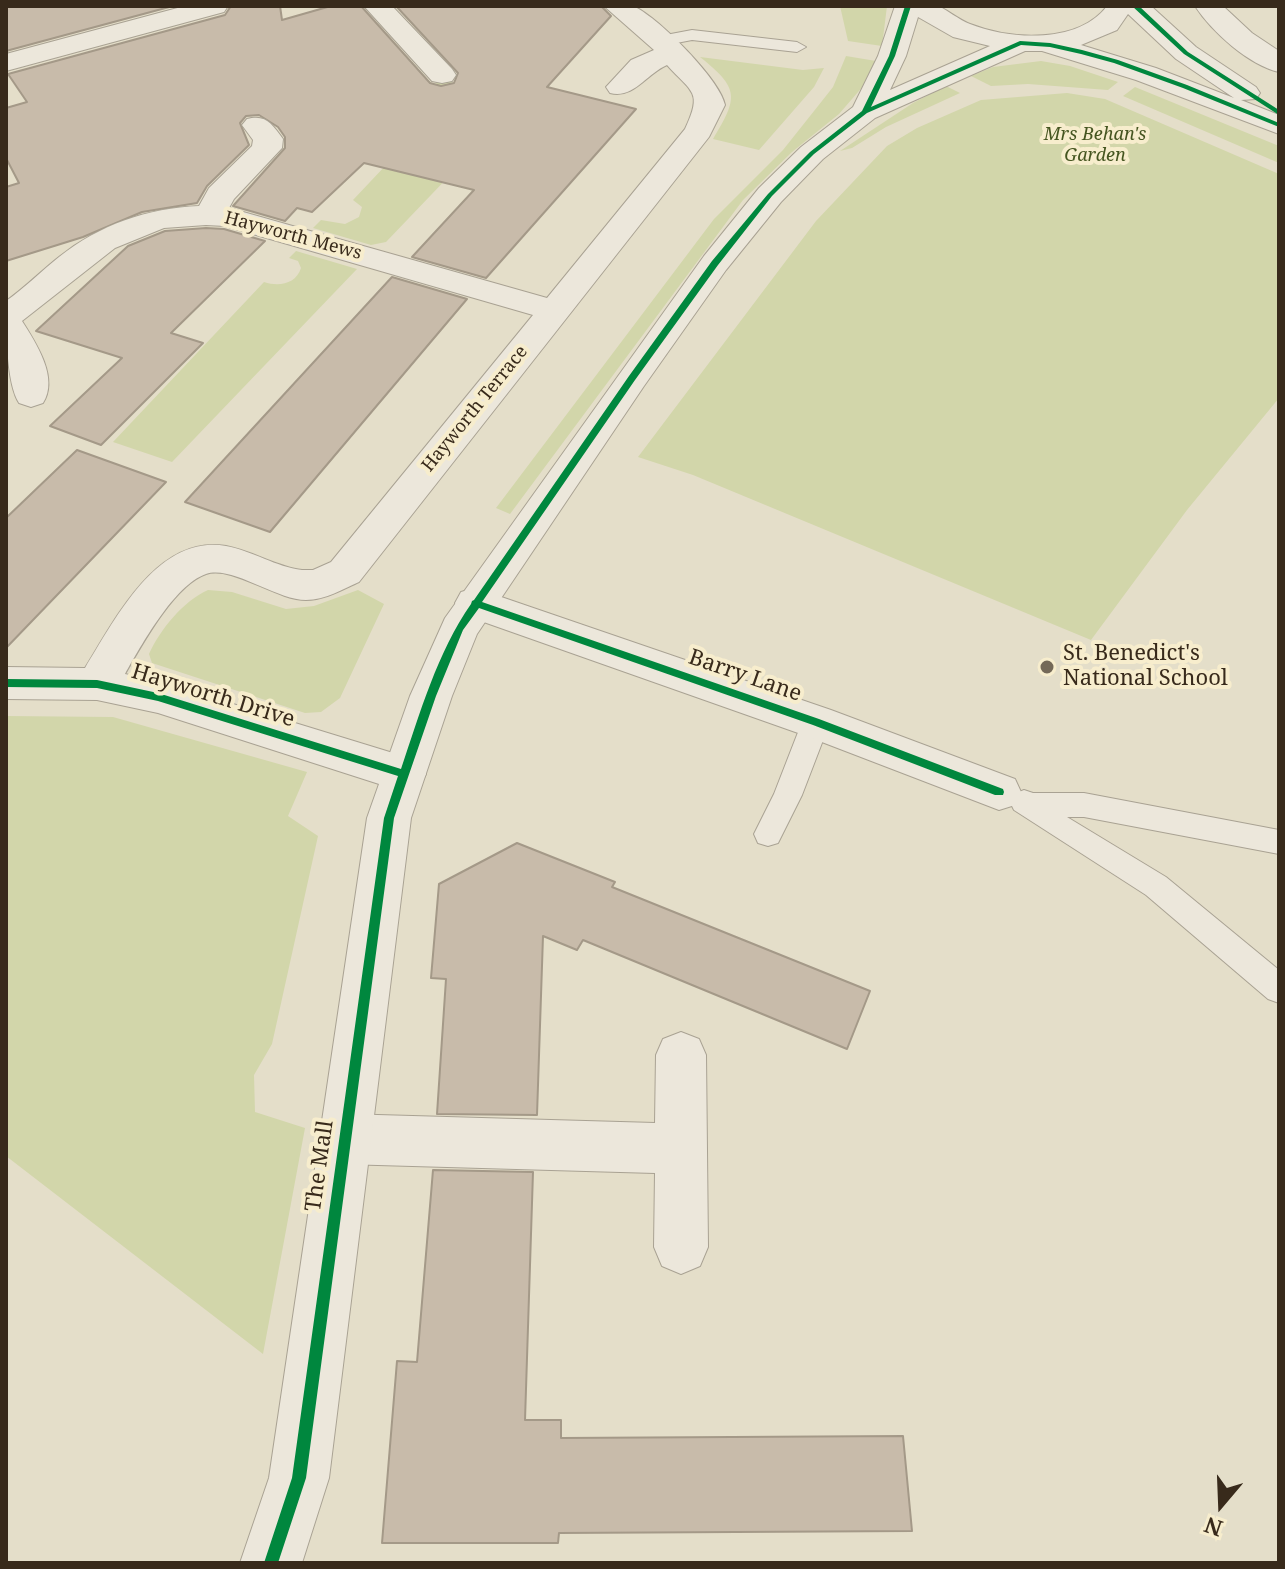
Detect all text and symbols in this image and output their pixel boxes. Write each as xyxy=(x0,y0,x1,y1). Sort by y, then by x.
park label: Mrs Behan's Garden xyxy=(1044,124,1146,166)
street label: Hayworth Mews xyxy=(222,207,364,265)
street label: Hayworth Terrace xyxy=(418,342,532,476)
place label: St. Benedict's National School xyxy=(1063,641,1228,692)
street label: Barry Lane xyxy=(685,644,805,708)
marker: St. Benedict's National School xyxy=(1038,658,1056,676)
street label: Hayworth Drive xyxy=(128,659,298,733)
street label: The Mall xyxy=(301,1119,339,1213)
north arrow xyxy=(1181,1465,1261,1545)
text: N xyxy=(1200,1511,1226,1545)

